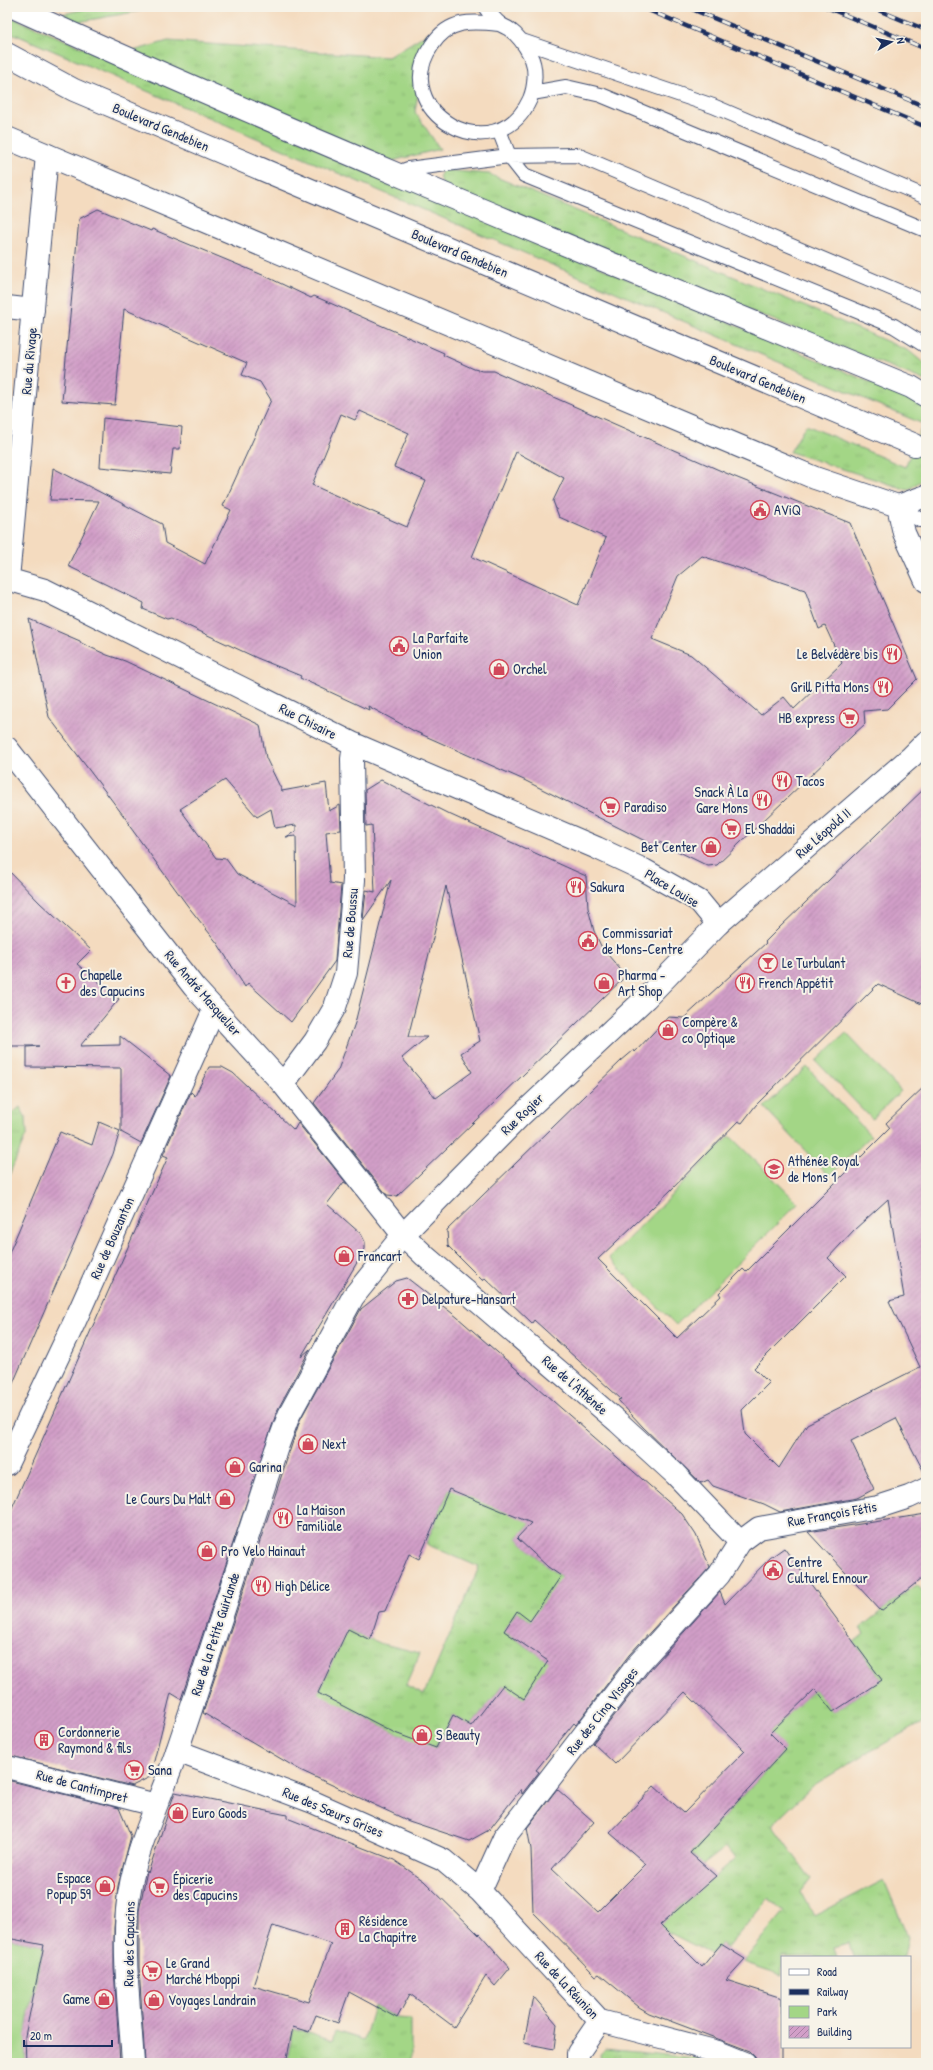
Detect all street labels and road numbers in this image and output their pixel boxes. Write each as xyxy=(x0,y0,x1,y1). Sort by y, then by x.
street label: Boulevard Gendebien xyxy=(110,98,212,155)
street label: Boulevard Gendebien xyxy=(409,224,511,281)
street label: Rue du Rivage xyxy=(16,326,42,395)
street label: Boulevard Gendebien xyxy=(707,350,809,407)
street label: Rue Chisaire xyxy=(276,698,341,743)
street label: Rue Léopold II xyxy=(791,803,855,863)
street label: Place Louise xyxy=(641,864,704,912)
street label: Rue de Boussu xyxy=(337,887,362,959)
street label: Rue André Masquelier xyxy=(160,946,246,1041)
street label: Rue Rogier xyxy=(496,1088,548,1140)
street label: Rue de Bouzanton xyxy=(85,1194,138,1282)
street label: Rue de l'Athénée xyxy=(538,1351,613,1419)
street label: Rue François Fétis xyxy=(786,1496,878,1531)
street label: Rue de la Petite Guirlande xyxy=(186,1569,244,1698)
street label: Rue des Cinq Visages xyxy=(561,1663,643,1759)
street label: Rue de Cantimpret xyxy=(34,1764,130,1808)
street label: Rue des Sœurs Grises xyxy=(280,1782,386,1841)
street label: Rue des Capucins xyxy=(118,1901,140,1987)
street label: Rue de la Réunion xyxy=(531,1947,604,2023)

